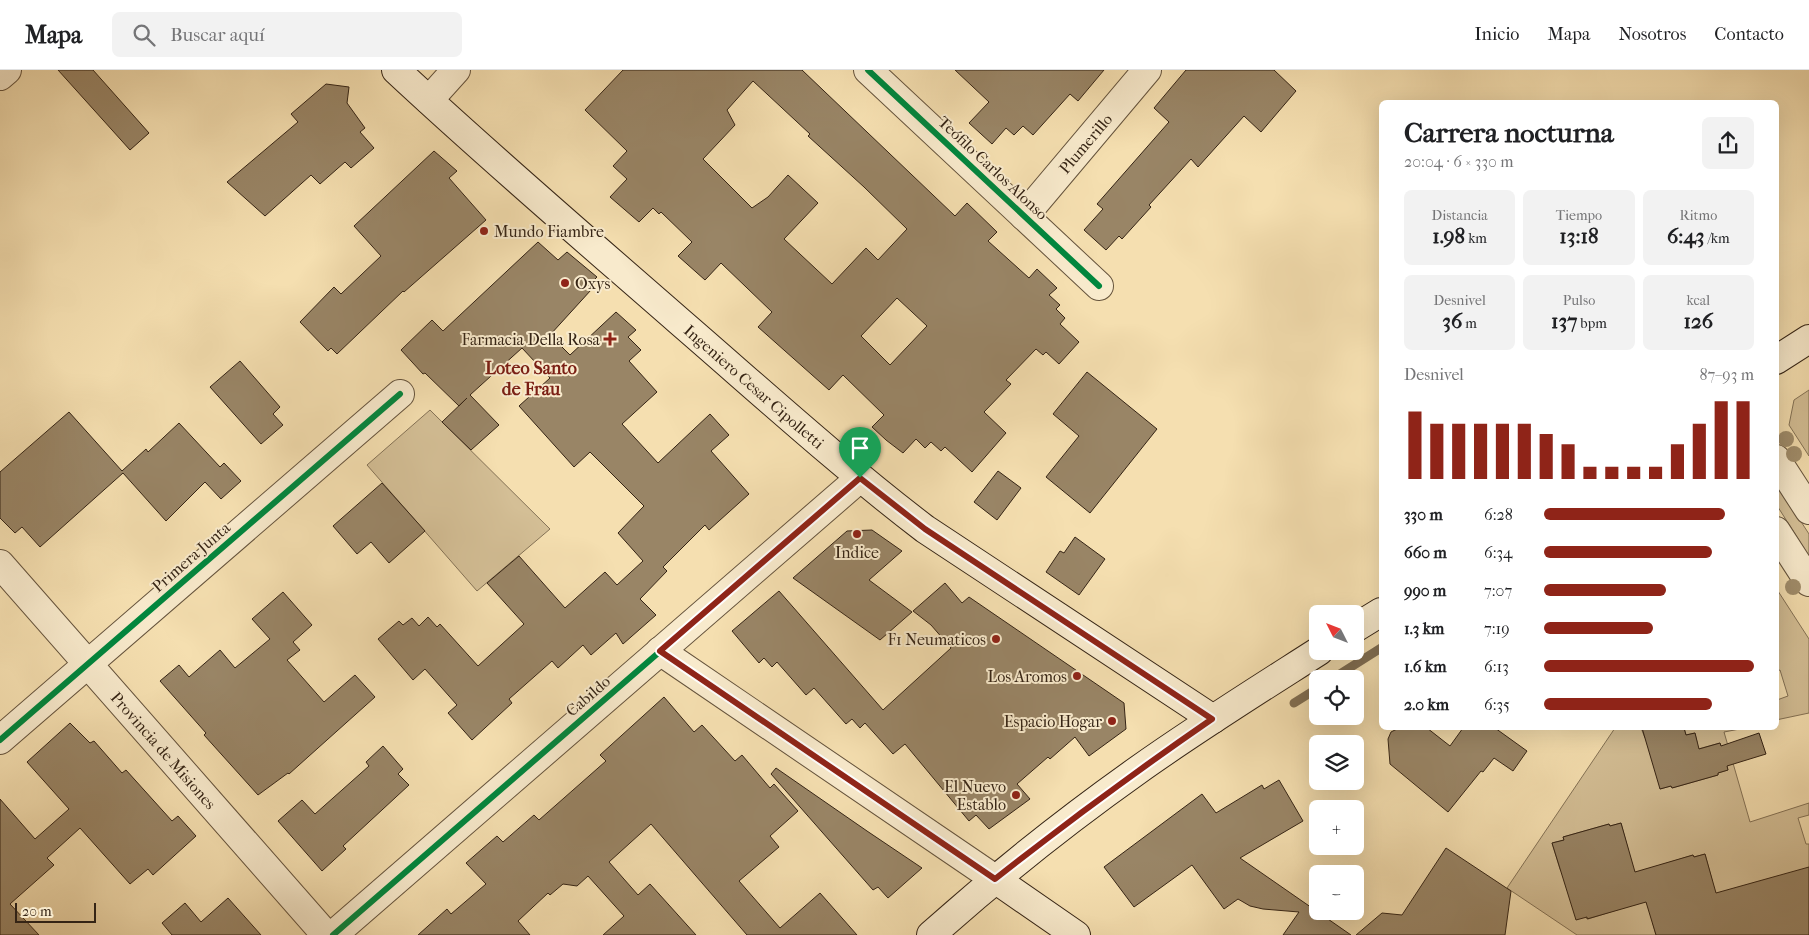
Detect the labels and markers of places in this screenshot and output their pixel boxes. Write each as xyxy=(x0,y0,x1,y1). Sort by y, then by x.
place label: Mundo Fiambre xyxy=(494,222,604,241)
marker: Mundo Fiambre xyxy=(478,225,490,237)
place label: Oxys xyxy=(575,274,610,293)
marker: Oxys xyxy=(559,277,571,289)
place label: Farmacia Della Rosa xyxy=(461,330,601,349)
marker: Farmacia Della Rosa xyxy=(604,333,616,345)
pin xyxy=(839,427,881,478)
marker: Indice xyxy=(851,528,863,540)
place label: Indice xyxy=(835,543,879,562)
place label: F1 Neumaticos xyxy=(887,630,986,649)
marker: F1 Neumaticos xyxy=(990,633,1002,645)
place label: Los Aromos xyxy=(987,667,1067,686)
marker: Los Aromos xyxy=(1071,670,1083,682)
place label: Espacio Hogar xyxy=(1004,712,1102,731)
marker: Espacio Hogar xyxy=(1106,715,1118,727)
place label: El Nuevo Establo xyxy=(944,777,1006,814)
marker: El Nuevo Establo xyxy=(1010,789,1022,801)

